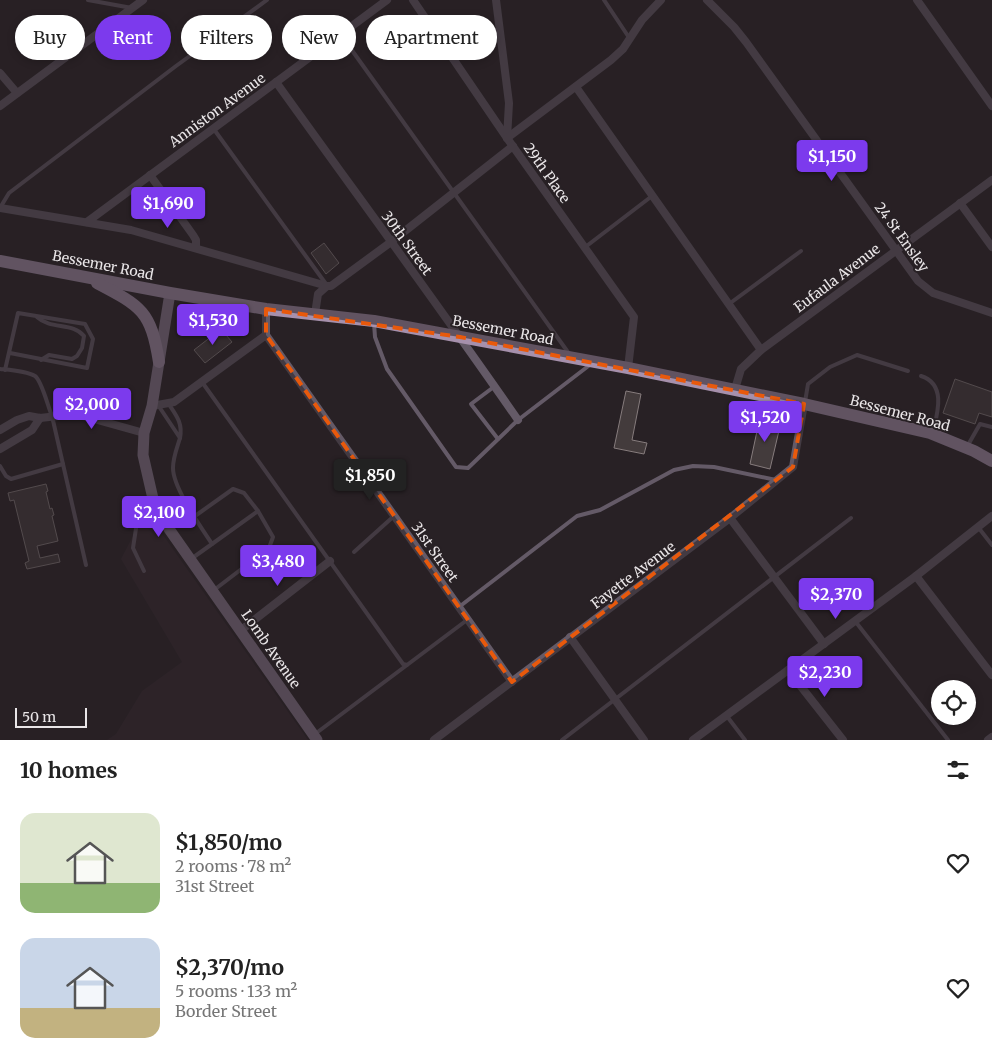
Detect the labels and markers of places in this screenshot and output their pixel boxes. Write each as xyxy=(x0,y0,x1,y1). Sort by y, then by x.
pin: $1,150 xyxy=(791,140,873,182)
pin: $1,690 xyxy=(127,186,209,229)
pin: $1,530 xyxy=(172,304,254,346)
pin: $2,000 xyxy=(51,388,133,430)
pin: $1,520 xyxy=(724,400,806,443)
pin: $1,850 xyxy=(329,458,411,501)
pin: $2,100 xyxy=(118,496,200,538)
pin: $3,480 xyxy=(237,544,319,587)
pin: $2,370 xyxy=(795,578,877,620)
pin: $2,230 xyxy=(784,656,866,698)

